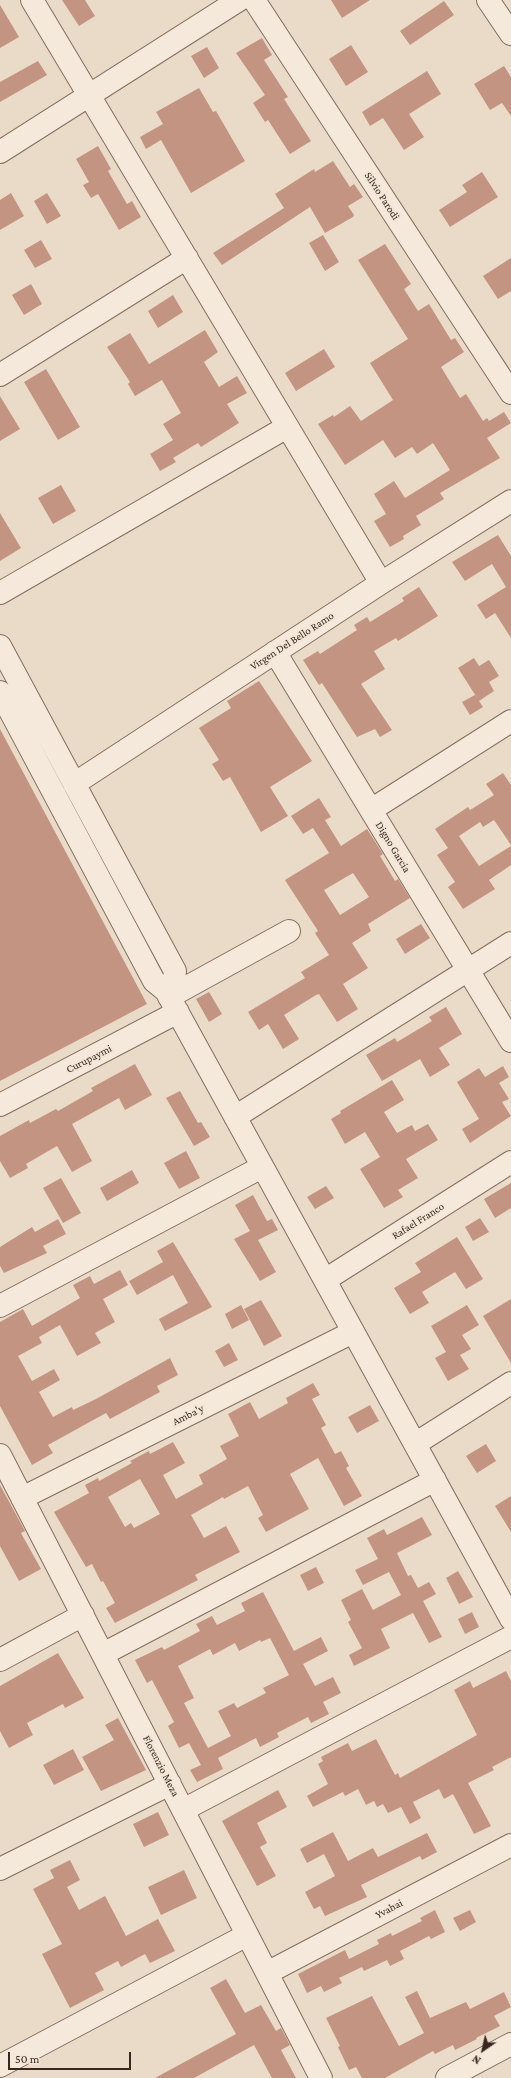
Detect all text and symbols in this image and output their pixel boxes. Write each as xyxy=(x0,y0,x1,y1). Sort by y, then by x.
street label: Silvio Parodi xyxy=(362,169,402,223)
street label: Virgen Del Bello Ramo xyxy=(248,609,336,673)
street label: Digno Garcia xyxy=(373,819,413,875)
street label: Curupaymi xyxy=(64,1042,114,1076)
street label: Rafael Franco xyxy=(389,1200,447,1242)
street label: Amba'y xyxy=(170,1402,206,1428)
street label: Florenzio Meza xyxy=(140,1733,182,1799)
street label: Yvahai xyxy=(373,1896,405,1922)
north arrow xyxy=(463,2030,503,2070)
scale bar xyxy=(10,2044,133,2070)
text: 50 m xyxy=(15,2052,39,2066)
text: N xyxy=(470,2053,483,2067)

